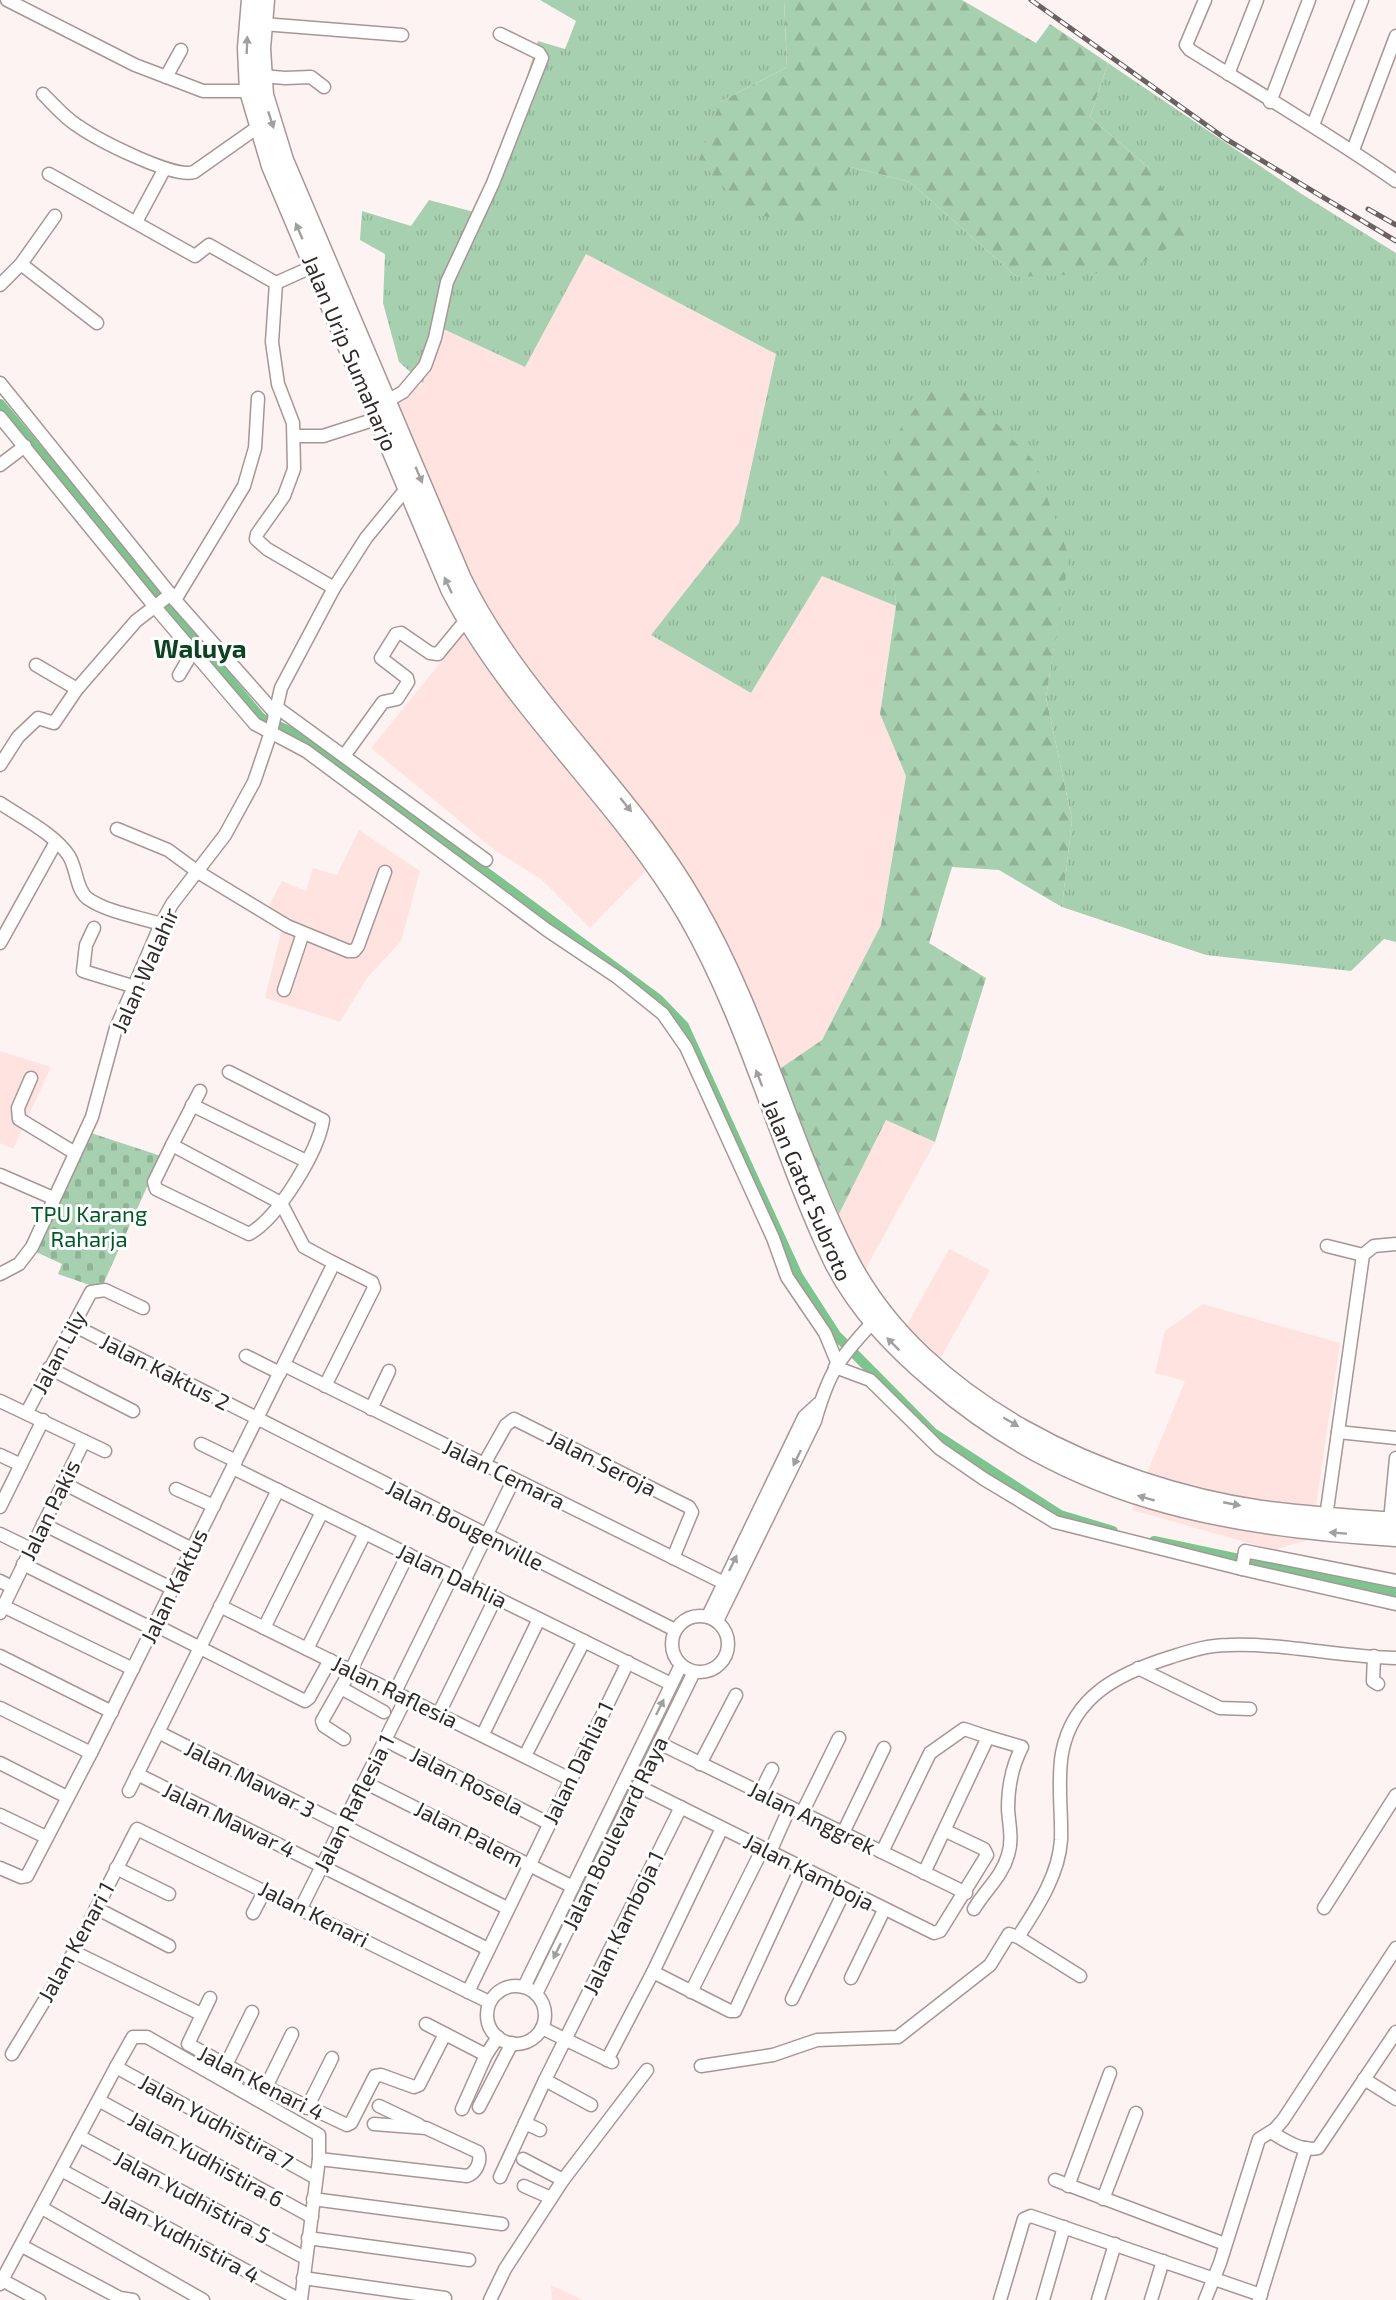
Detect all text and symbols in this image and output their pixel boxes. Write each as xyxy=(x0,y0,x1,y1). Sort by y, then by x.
one-way arrow xyxy=(243,35,252,54)
one-way arrow xyxy=(267,111,277,129)
one-way arrow xyxy=(294,221,304,239)
street label: Jalan Urip Sumaharjo xyxy=(297,251,404,455)
one-way arrow xyxy=(414,466,424,484)
one-way arrow xyxy=(443,576,452,593)
district label: Waluya xyxy=(153,632,247,664)
one-way arrow xyxy=(619,797,632,813)
street label: Jalan Walahir xyxy=(105,903,183,1036)
one-way arrow xyxy=(754,1069,764,1087)
street label: Jalan Gatot Subroto xyxy=(758,1095,858,1285)
park label: TPU Karang Raharja xyxy=(31,1200,147,1252)
street label: Jalan Lily xyxy=(25,1305,91,1398)
street label: Jalan Kaktus 2 xyxy=(97,1327,234,1415)
one-way arrow xyxy=(887,1337,901,1351)
one-way arrow xyxy=(1003,1417,1020,1427)
street label: Jalan Seroja xyxy=(543,1424,661,1502)
street label: Jalan Cemara xyxy=(439,1432,570,1514)
one-way arrow xyxy=(792,1450,802,1467)
street label: Jalan Pakis xyxy=(14,1455,85,1564)
street label: Jalan Bougenville xyxy=(382,1473,549,1575)
one-way arrow xyxy=(1137,1493,1155,1502)
one-way arrow xyxy=(1222,1500,1241,1509)
street label: Jalan Kaktus xyxy=(134,1524,212,1647)
one-way arrow xyxy=(1328,1528,1347,1538)
street label: Jalan Dahlia xyxy=(393,1537,512,1613)
one-way arrow xyxy=(729,1555,738,1572)
street label: Jalan Raflesia xyxy=(328,1649,463,1733)
street label: Jalan Dahlia 1 xyxy=(536,1697,618,1828)
one-way arrow xyxy=(655,1699,665,1716)
street label: Jalan Raflesia 1 xyxy=(307,1730,399,1875)
street label: Jalan Boulevard Raya xyxy=(556,1732,672,1933)
street label: Jalan Mawar 3 xyxy=(181,1734,320,1822)
street label: Jalan Rosela xyxy=(407,1741,528,1820)
street label: Jalan Anggrek xyxy=(745,1775,880,1859)
street label: Jalan Mawar 4 xyxy=(159,1776,300,1862)
street label: Jalan Palem xyxy=(411,1795,528,1872)
street label: Jalan Kamboja xyxy=(739,1827,879,1916)
street label: Jalan Kamboja 1 xyxy=(576,1847,669,1999)
street label: Jalan Kenari xyxy=(255,1874,374,1952)
street label: Jalan Kenari 1 xyxy=(31,1877,119,2006)
one-way arrow xyxy=(553,1942,562,1959)
street label: Jalan Kenari 4 xyxy=(194,2039,329,2125)
street label: Jalan Yudhistira 7 xyxy=(135,2068,298,2174)
street label: Jalan Yudhistira 6 xyxy=(124,2105,289,2212)
street label: Jalan Yudhistira 5 xyxy=(110,2144,275,2248)
street label: Jalan Yudhistira 4 xyxy=(98,2183,265,2288)

